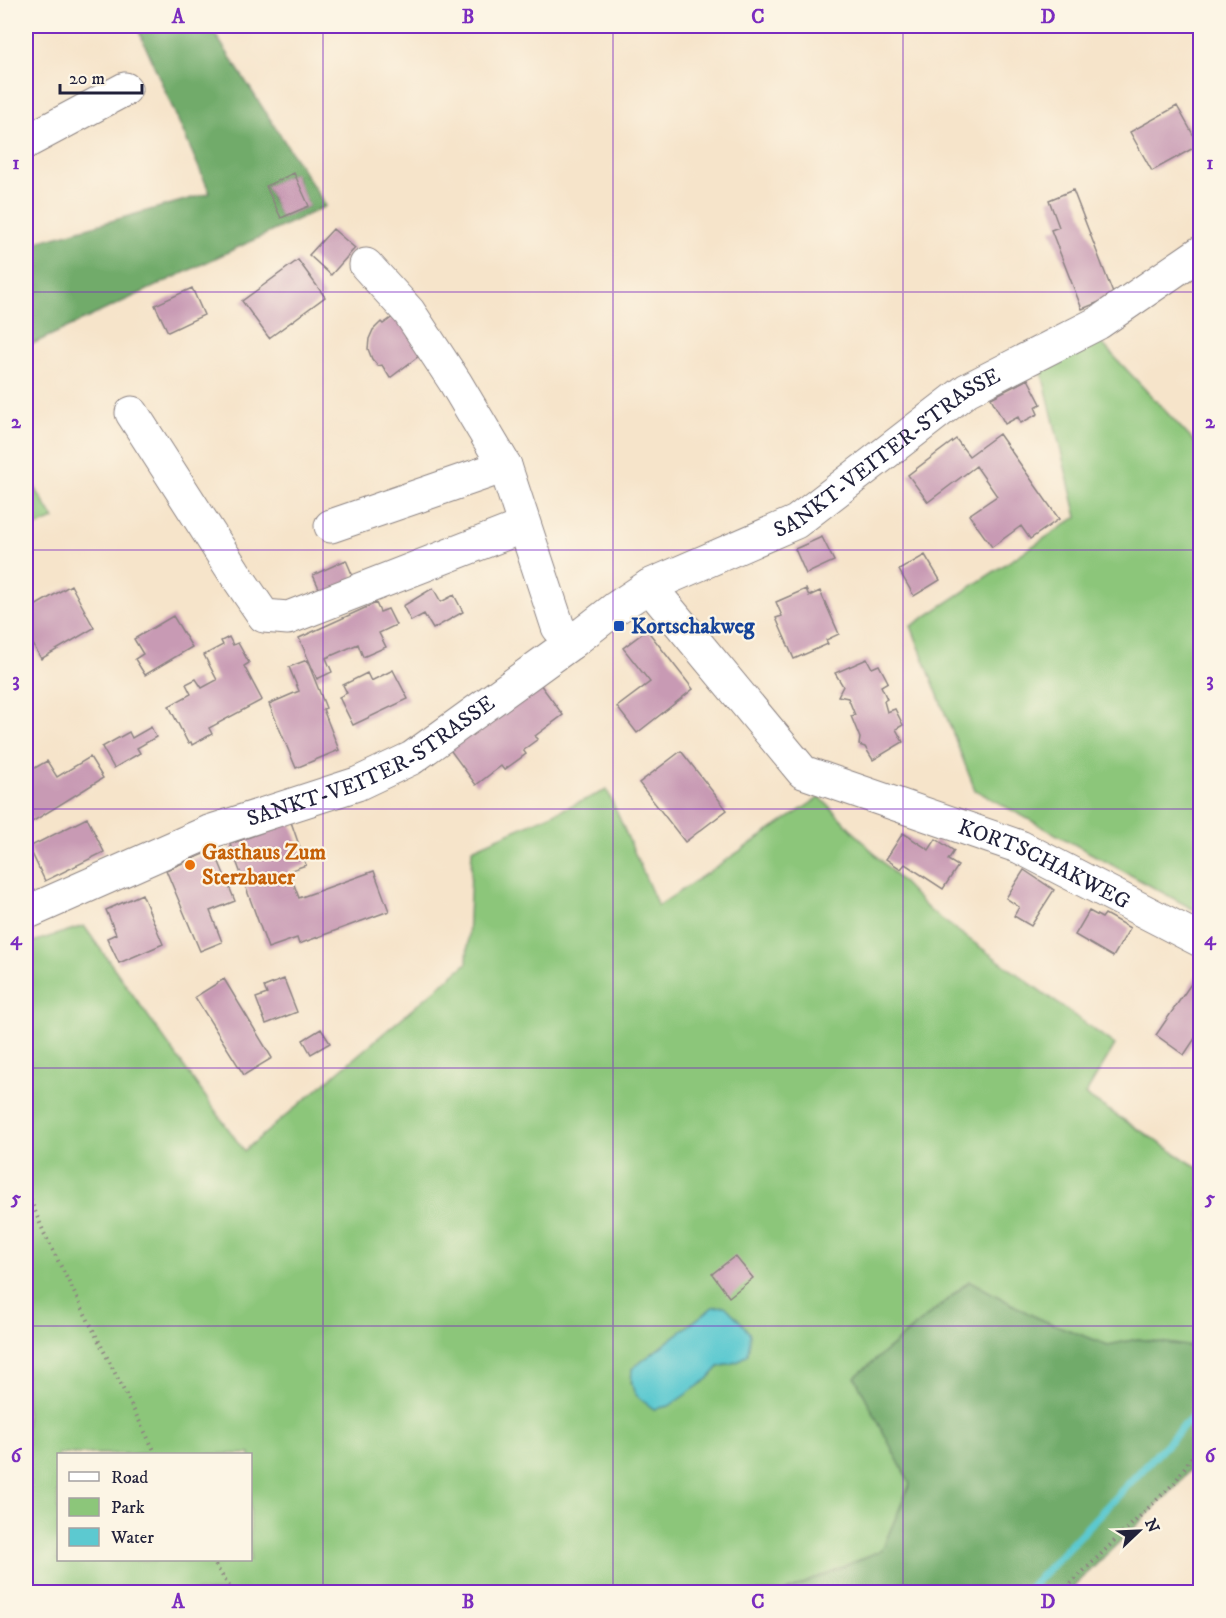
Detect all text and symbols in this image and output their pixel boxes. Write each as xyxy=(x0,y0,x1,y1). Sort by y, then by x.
text: A xyxy=(171,5,186,30)
text: B xyxy=(462,5,474,30)
text: C xyxy=(751,5,765,30)
text: D xyxy=(1041,5,1056,30)
scale bar xyxy=(60,57,142,95)
text: 20 m xyxy=(69,68,105,90)
text: 1 xyxy=(12,151,20,176)
text: 1 xyxy=(1206,151,1214,176)
street label: SANKT-VEITER-STRASSE xyxy=(770,362,1005,544)
text: 2 xyxy=(11,410,22,435)
text: 2 xyxy=(1205,410,1216,435)
place label: Kortschakweg xyxy=(631,613,756,640)
marker: Kortschakweg xyxy=(612,619,626,633)
text: 3 xyxy=(12,668,20,693)
text: 3 xyxy=(1206,668,1214,693)
street label: SANKT-VEITER-STRASSE xyxy=(244,689,500,832)
street label: KORTSCHAKWEG xyxy=(955,813,1135,915)
place label: Gasthaus Zum Sterzbauer xyxy=(202,839,326,891)
marker: Gasthaus Zum Sterzbauer xyxy=(183,858,197,872)
text: 4 xyxy=(10,927,23,952)
text: 4 xyxy=(1204,927,1217,952)
text: 5 xyxy=(10,1186,21,1211)
text: 5 xyxy=(1204,1186,1215,1211)
text: 6 xyxy=(11,1444,23,1469)
text: 6 xyxy=(1205,1444,1217,1469)
legend xyxy=(57,1453,252,1561)
text: Road xyxy=(111,1467,148,1489)
text: Park xyxy=(111,1497,145,1519)
north arrow xyxy=(1109,1501,1169,1561)
text: N xyxy=(1140,1516,1164,1535)
text: Water xyxy=(110,1527,154,1549)
text: A xyxy=(171,1590,186,1615)
text: B xyxy=(462,1590,474,1615)
text: C xyxy=(751,1590,765,1615)
text: D xyxy=(1041,1590,1056,1615)

